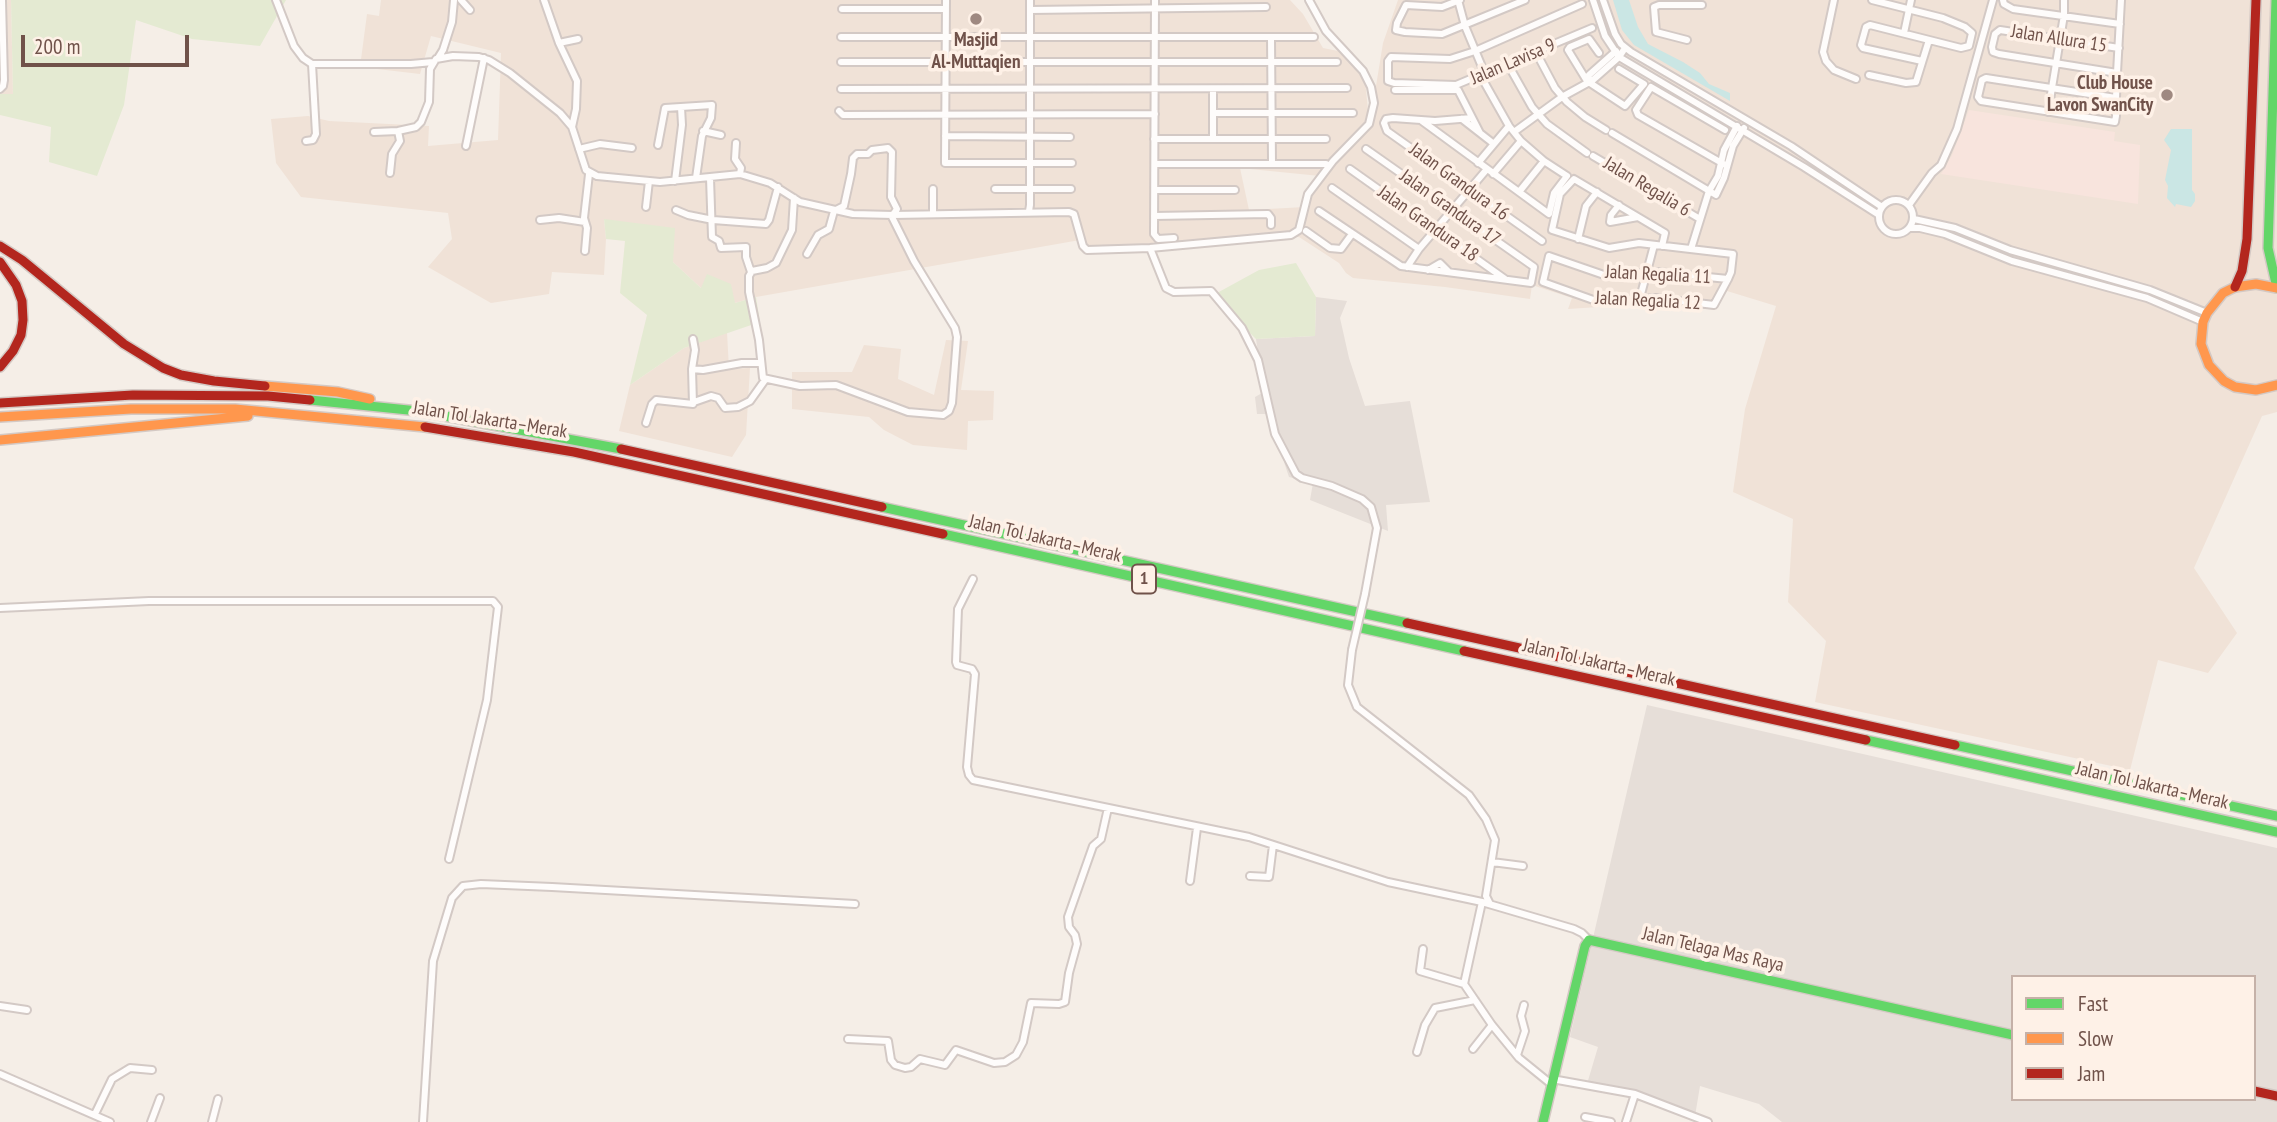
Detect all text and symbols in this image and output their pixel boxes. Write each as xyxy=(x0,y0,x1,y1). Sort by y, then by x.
marker: Masjid Al-Muttaqien xyxy=(968,11,984,27)
street label: Jalan Allura 15 xyxy=(2010,20,2108,58)
scale bar xyxy=(24,21,192,65)
place label: Masjid Al-Muttaqien xyxy=(931,30,1021,74)
text: 200 m xyxy=(34,33,80,60)
street label: Jalan Lavisa 9 xyxy=(1467,34,1559,90)
place label: Club House Lavon SwanCity xyxy=(2047,73,2153,117)
marker: Club House Lavon SwanCity xyxy=(2159,87,2175,103)
street label: Jalan Grandura 16 xyxy=(1405,138,1513,226)
street label: Jalan Regalia 6 xyxy=(1599,152,1695,222)
street label: Jalan Grandura 17 xyxy=(1395,165,1505,251)
street label: Jalan Grandura 18 xyxy=(1373,181,1483,267)
street label: Jalan Regalia 11 xyxy=(1605,261,1711,289)
street label: Jalan Regalia 12 xyxy=(1595,287,1701,315)
street label: Jalan Tol Jakarta–Merak xyxy=(411,397,569,443)
street label: Jalan Tol Jakarta–Merak xyxy=(967,510,1123,568)
road number: 1 xyxy=(1132,564,1156,594)
street label: Jalan Tol Jakarta–Merak xyxy=(1521,634,1677,692)
street label: Jalan Tol Jakarta–Merak xyxy=(2074,757,2230,815)
street label: Jalan Telaga Mas Raya xyxy=(1640,923,1786,977)
legend xyxy=(2011,975,2256,1101)
text: Fast xyxy=(2078,990,2108,1017)
text: Slow xyxy=(2078,1025,2113,1052)
text: Jam xyxy=(2078,1060,2105,1087)

